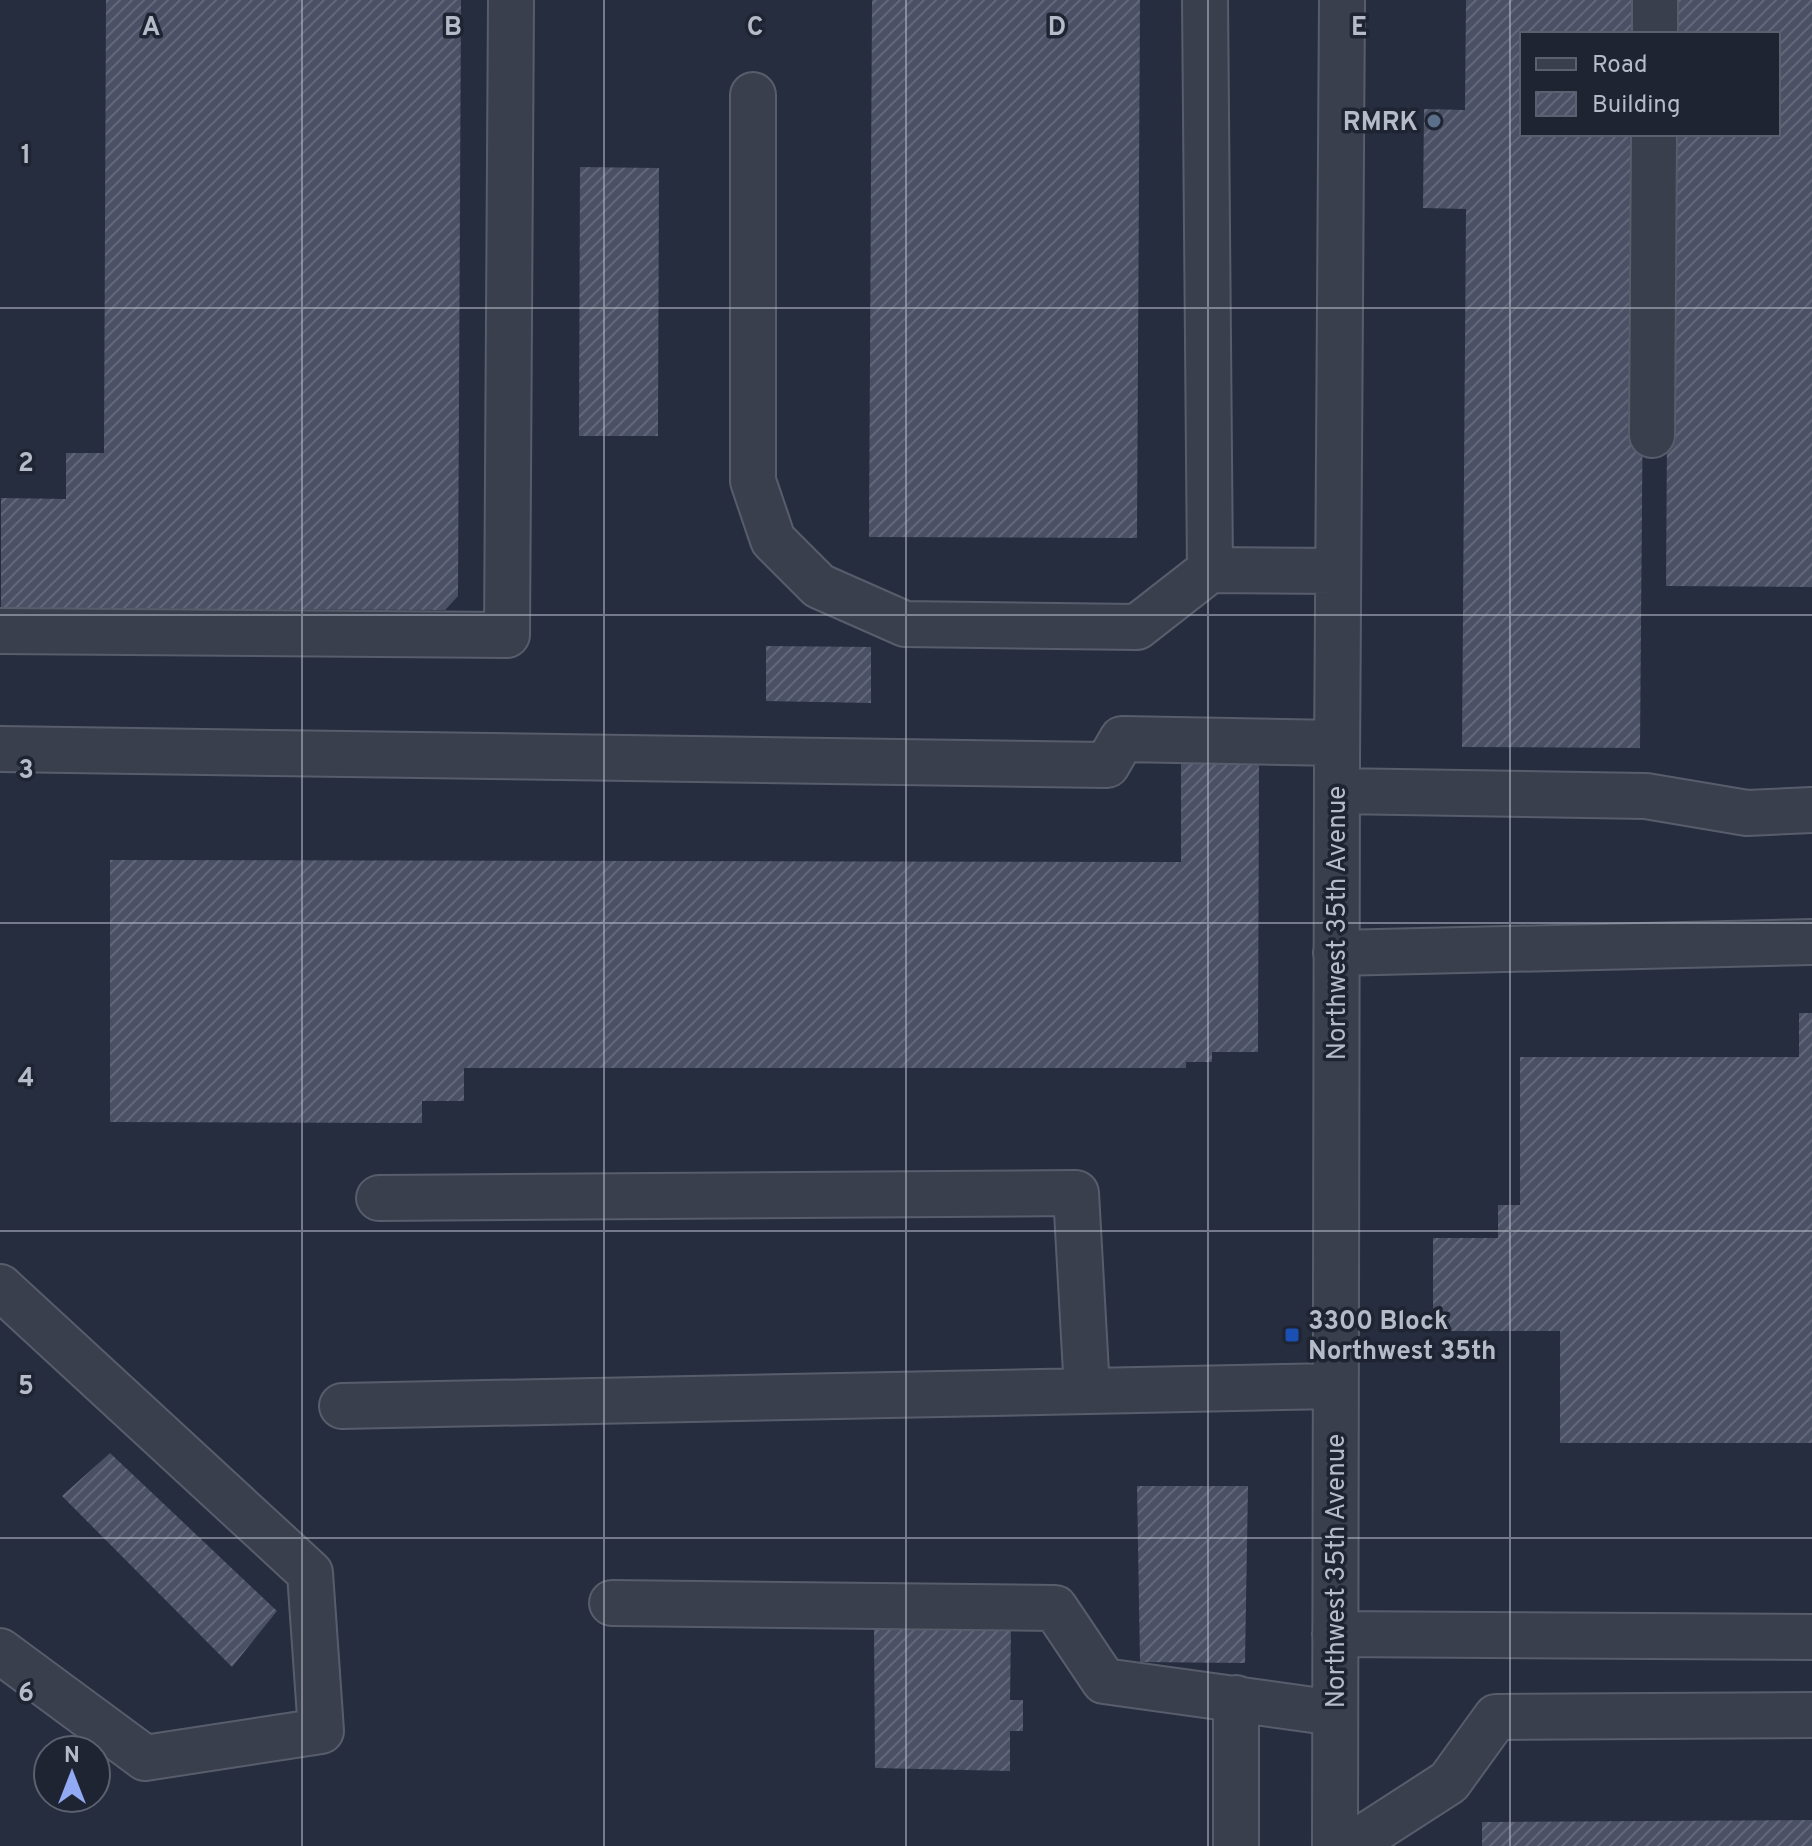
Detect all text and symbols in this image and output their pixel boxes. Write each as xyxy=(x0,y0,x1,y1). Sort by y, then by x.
text: A xyxy=(142,12,160,45)
text: B xyxy=(444,12,462,45)
text: C xyxy=(747,12,763,45)
text: D xyxy=(1048,12,1066,45)
text: E xyxy=(1351,12,1367,45)
legend xyxy=(1520,32,1780,136)
text: Road xyxy=(1592,51,1648,81)
text: Building xyxy=(1592,91,1681,121)
place label: RMRK xyxy=(1343,107,1418,140)
marker: RMRK xyxy=(1425,112,1443,130)
text: 1 xyxy=(21,140,31,173)
text: 2 xyxy=(18,448,34,481)
text: 3 xyxy=(18,755,34,788)
street label: Northwest 35th Avenue xyxy=(1322,786,1355,1060)
text: 4 xyxy=(18,1063,34,1096)
place label: 3300 Block Northwest 35th xyxy=(1308,1306,1496,1369)
marker: 3300 Block Northwest 35th xyxy=(1283,1326,1301,1344)
text: 5 xyxy=(18,1371,34,1404)
street label: Northwest 35th Avenue xyxy=(1321,1434,1354,1708)
text: 6 xyxy=(18,1678,34,1711)
north arrow xyxy=(32,1734,112,1814)
text: N xyxy=(64,1743,80,1770)

